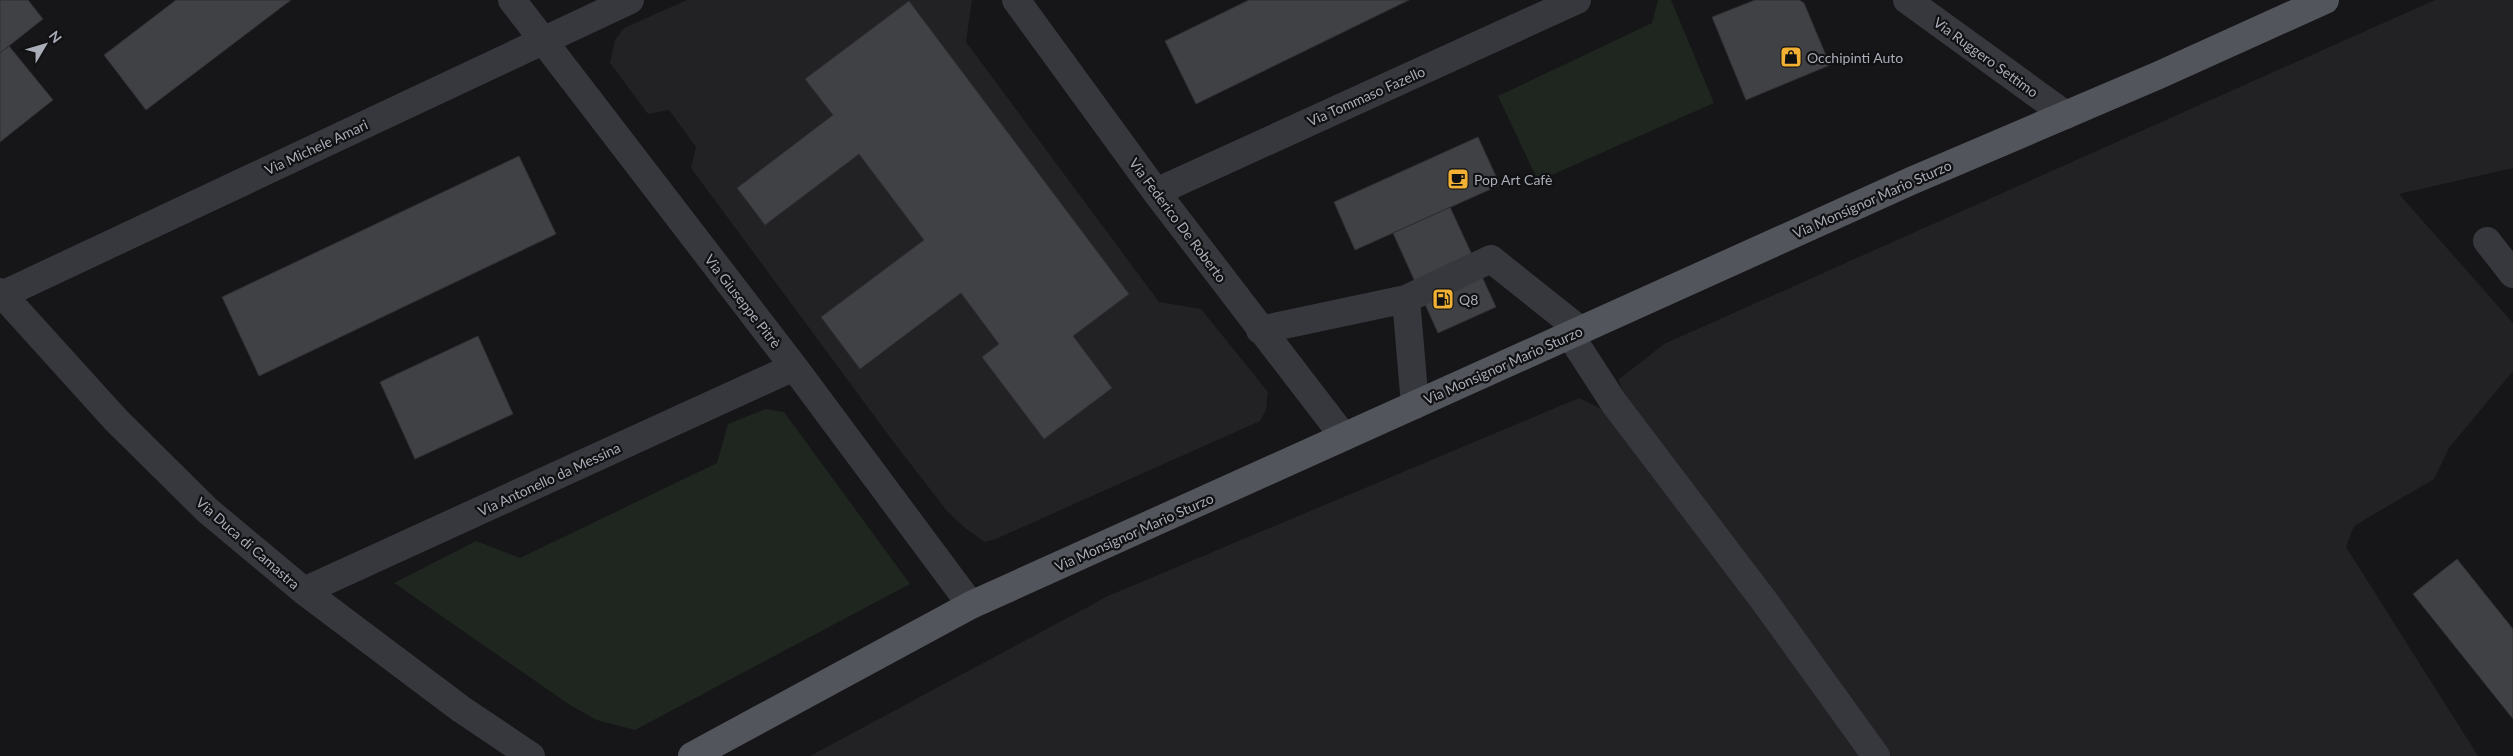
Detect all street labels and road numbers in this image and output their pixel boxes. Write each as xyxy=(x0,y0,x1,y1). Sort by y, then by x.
street label: Via Ruggero Settimo xyxy=(1930,13,2042,101)
street label: Via Tommaso Fazello xyxy=(1305,62,1428,130)
street label: Via Michele Amari xyxy=(262,116,370,178)
street label: Via Federico De Roberto xyxy=(1126,155,1230,285)
street label: Via Monsignor Mario Sturzo xyxy=(1790,156,1954,242)
street label: Via Giuseppe Pitrè xyxy=(701,251,785,351)
street label: Via Monsignor Mario Sturzo xyxy=(1421,322,1585,408)
street label: Via Antonello da Messina xyxy=(475,438,623,519)
street label: Via Monsignor Mario Sturzo xyxy=(1052,489,1216,575)
street label: Via Duca di Camastra xyxy=(193,493,303,593)

